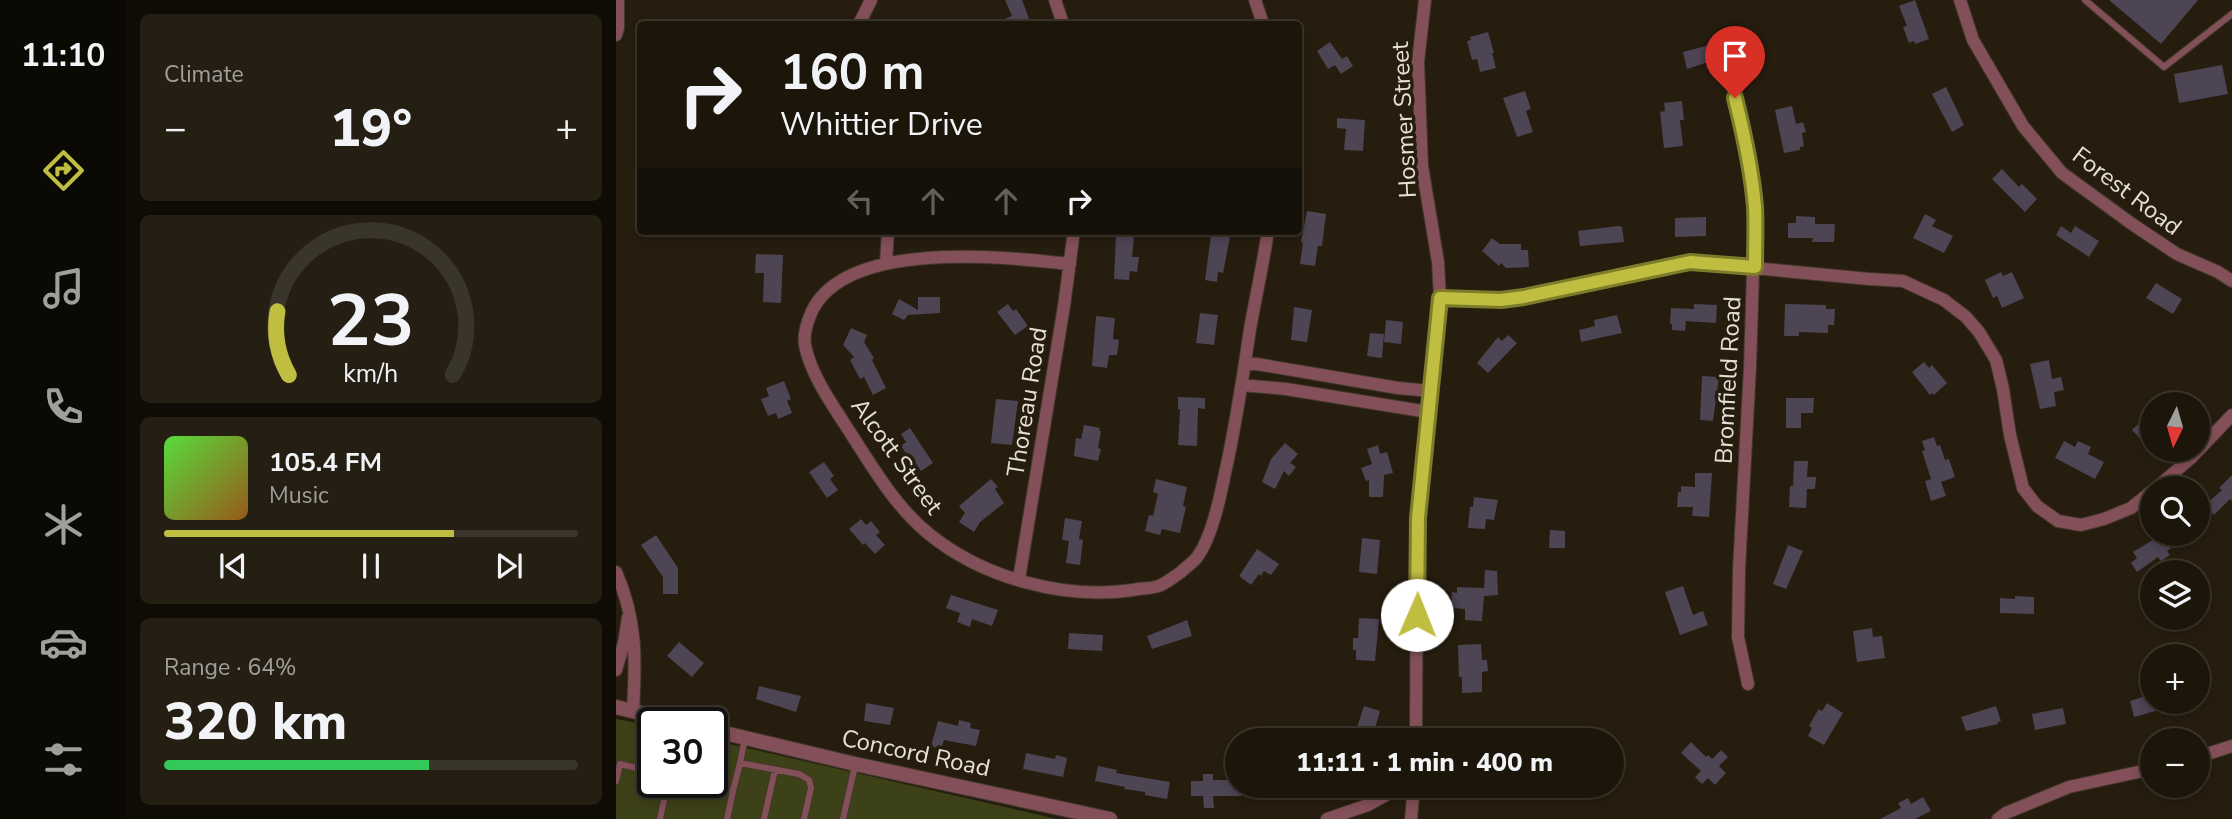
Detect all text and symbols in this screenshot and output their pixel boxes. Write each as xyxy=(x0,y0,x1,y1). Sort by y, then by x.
pin xyxy=(1705,26,1765,98)
text: 11:10 xyxy=(21,34,105,77)
icon: arrive xyxy=(1716,37,1754,75)
text: 160 m xyxy=(780,39,924,106)
street label: Hosmer Street xyxy=(1384,40,1424,199)
icon: right xyxy=(665,49,756,140)
text: Climate xyxy=(164,59,244,90)
text: 19° xyxy=(330,93,412,164)
text: − xyxy=(164,103,187,154)
text: + xyxy=(555,103,578,154)
text: Whittier Drive xyxy=(780,103,983,146)
street label: Forest Road xyxy=(2066,139,2188,243)
icon: directions xyxy=(39,146,88,195)
icon: left xyxy=(841,182,879,220)
icon: ahead xyxy=(914,182,952,220)
icon: ahead xyxy=(987,182,1025,220)
icon: right xyxy=(1060,182,1098,220)
icon: music xyxy=(39,264,88,313)
text: 23 xyxy=(327,271,415,371)
street label: Bromfield Road xyxy=(1708,295,1748,465)
street label: Thoreau Road xyxy=(999,325,1055,479)
text: km/h xyxy=(343,357,399,391)
icon: phone xyxy=(39,382,88,431)
street label: Alcott Street xyxy=(844,391,950,521)
north arrow xyxy=(2140,392,2210,462)
map controls xyxy=(2140,392,2210,798)
text: 105.4 FM xyxy=(269,445,382,480)
button: search xyxy=(2140,476,2210,546)
text: Music xyxy=(269,480,329,511)
icon: climate xyxy=(39,500,88,549)
icon: previous xyxy=(214,547,252,585)
icon: pause xyxy=(352,547,390,585)
icon: next xyxy=(490,547,528,585)
button: layers xyxy=(2140,560,2210,630)
position arrow xyxy=(1380,578,1454,652)
icon: car xyxy=(39,618,88,667)
button: + xyxy=(2140,644,2210,714)
text: Range · 64% xyxy=(164,652,296,683)
text: 320 km xyxy=(164,686,347,757)
speed limit sign: 30 xyxy=(637,707,728,798)
street label: Concord Road xyxy=(839,722,993,784)
button: − xyxy=(2140,728,2210,798)
icon: filters xyxy=(39,735,88,784)
text: 11:11 · 1 min · 400 m xyxy=(1296,745,1553,780)

